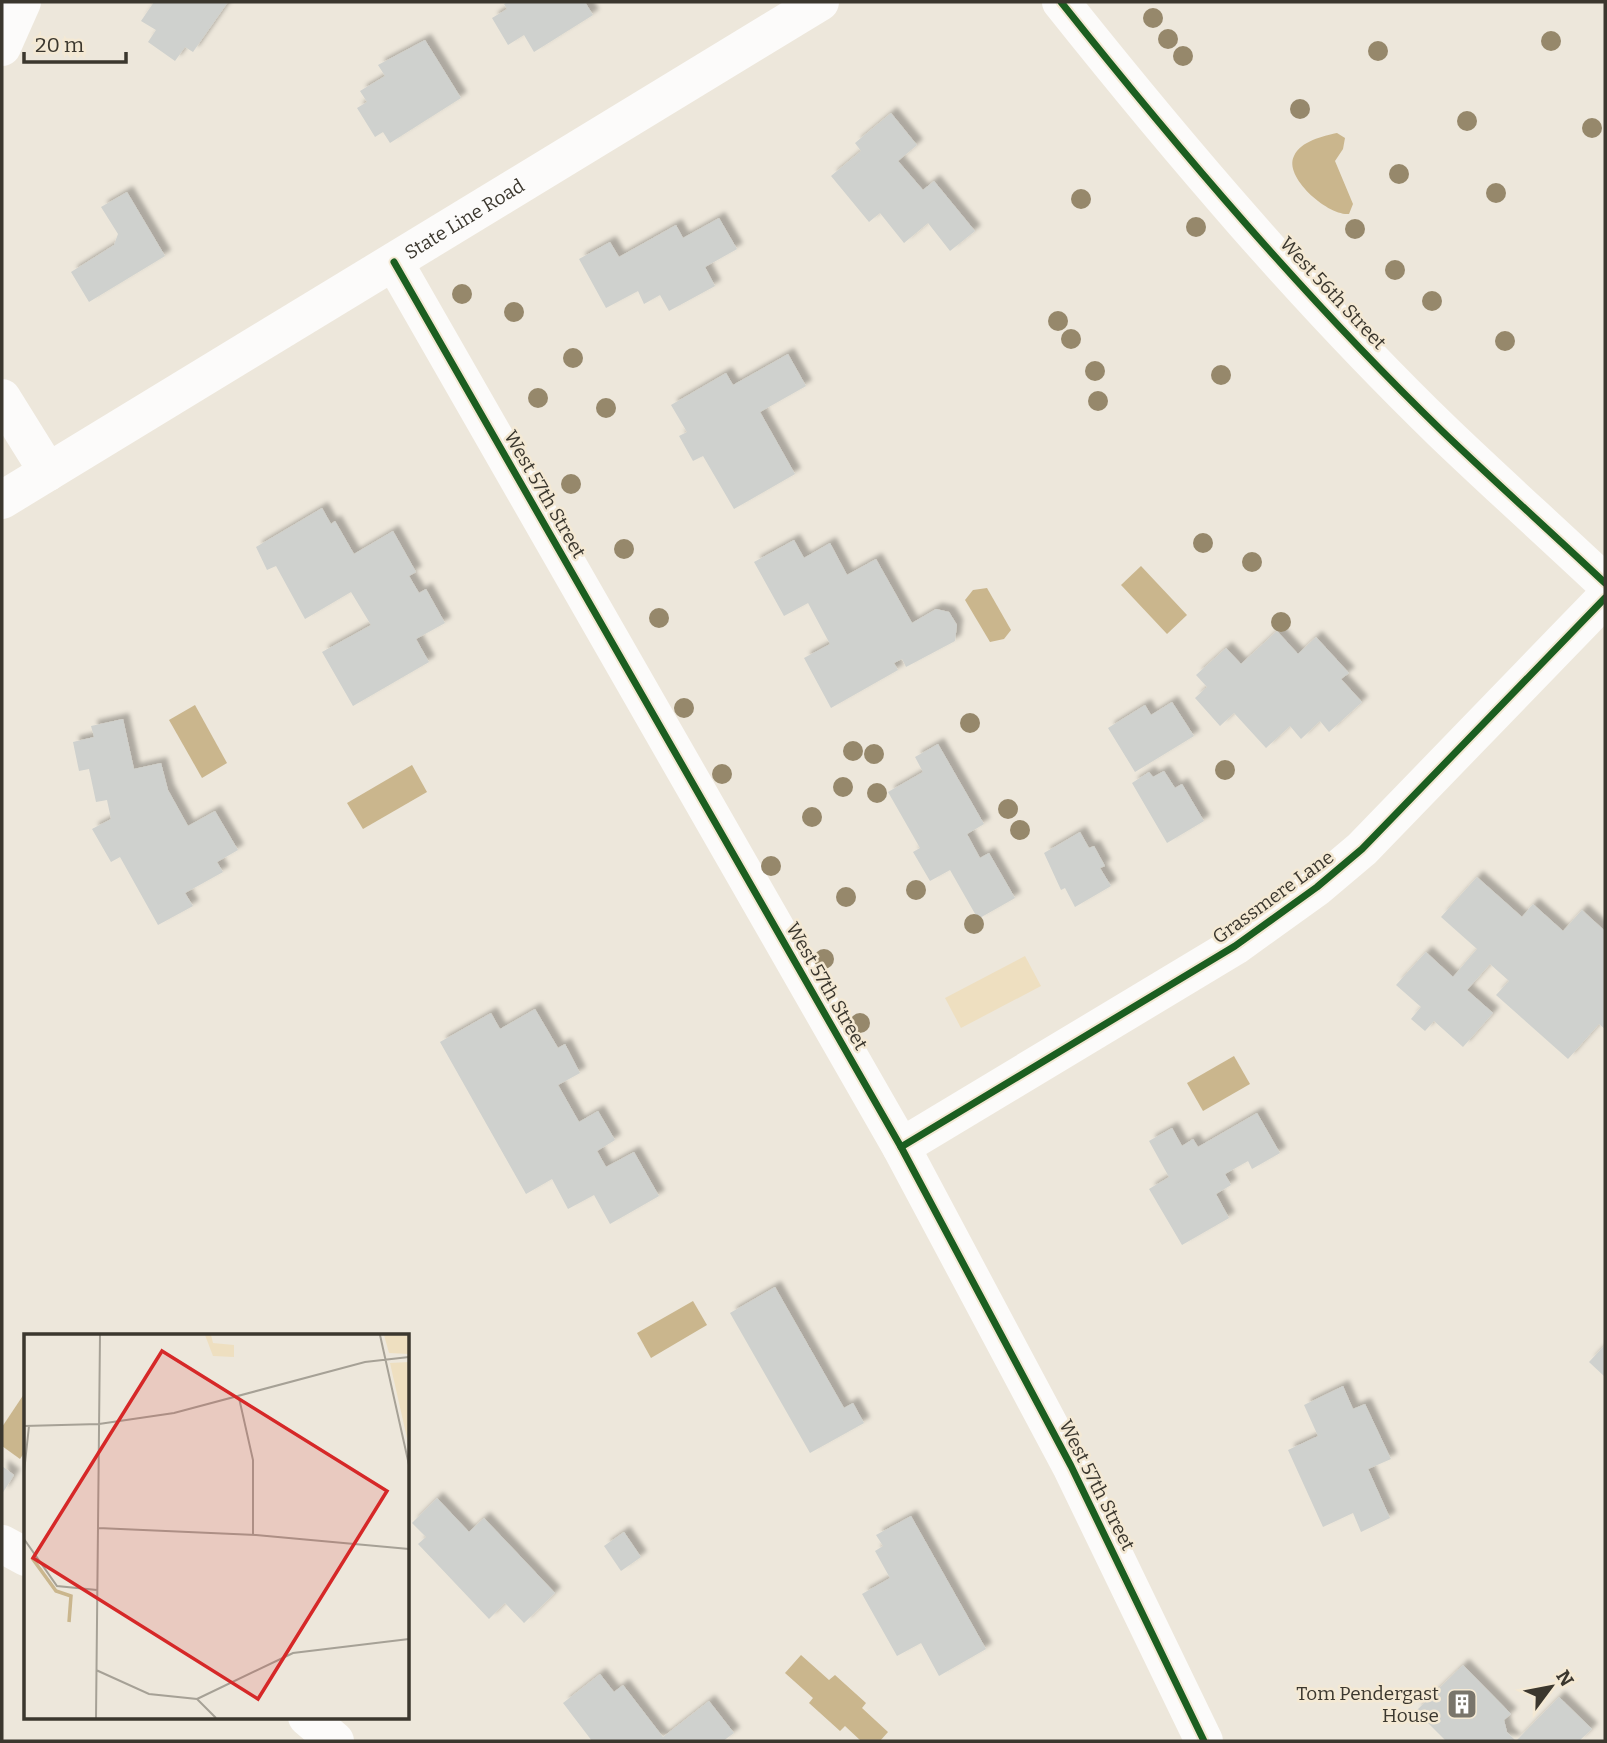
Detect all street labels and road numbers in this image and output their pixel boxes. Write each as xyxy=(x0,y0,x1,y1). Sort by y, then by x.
street label: State Line Road xyxy=(400,174,528,264)
street label: West 56th Street xyxy=(1275,232,1391,354)
street label: West 57th Street xyxy=(499,426,591,562)
street label: Grassmere Lane xyxy=(1208,845,1338,949)
street label: West 57th Street xyxy=(781,918,873,1054)
street label: West 57th Street xyxy=(1054,1416,1140,1554)

